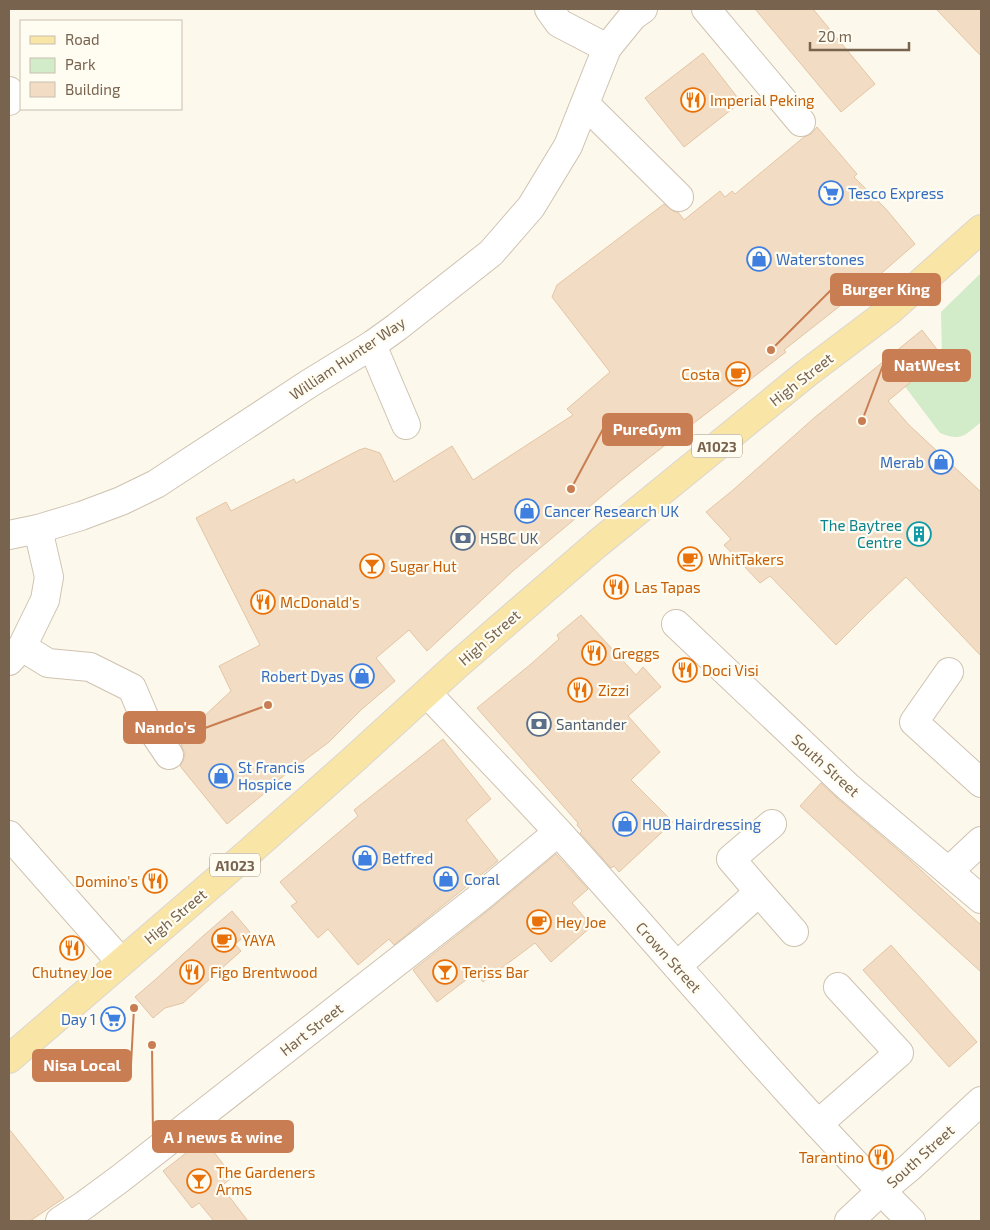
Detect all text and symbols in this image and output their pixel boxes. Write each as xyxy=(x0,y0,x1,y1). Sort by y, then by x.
legend xyxy=(20,20,182,110)
scale bar xyxy=(810,20,909,52)
text: 20 m xyxy=(818,27,852,45)
text: Road xyxy=(65,30,100,48)
text: Park xyxy=(65,55,96,73)
text: Building xyxy=(65,80,121,98)
restaurant icon: Imperial Peking xyxy=(680,87,706,113)
place label: Imperial Peking xyxy=(710,91,815,109)
supermarket icon: Tesco Express xyxy=(818,180,844,206)
place label: Tesco Express xyxy=(848,184,944,202)
shop icon: Waterstones xyxy=(746,246,772,272)
place label: Waterstones xyxy=(776,250,864,268)
callout: Burger King xyxy=(831,274,940,305)
text: Burger King xyxy=(842,279,931,298)
street label: William Hunter Way xyxy=(286,313,408,403)
street label: High Street xyxy=(766,348,837,409)
callout: NatWest xyxy=(883,350,970,381)
text: NatWest xyxy=(894,355,961,374)
cafe icon: Costa xyxy=(725,361,751,387)
place label: Costa xyxy=(681,365,720,383)
callout: PureGym xyxy=(603,414,692,445)
text: PureGym xyxy=(613,419,681,439)
road number: A1023 xyxy=(692,434,742,458)
shop icon: Merab xyxy=(928,449,954,475)
place label: Merab xyxy=(880,453,924,471)
shop icon: Cancer Research UK xyxy=(514,498,540,524)
place label: Cancer Research UK xyxy=(544,502,679,520)
place label: The Baytree Centre xyxy=(820,516,902,551)
building icon: The Baytree Centre xyxy=(906,521,932,547)
bank icon: HSBC UK xyxy=(450,525,476,551)
place label: HSBC UK xyxy=(480,529,539,547)
cafe icon: WhitTakers xyxy=(677,546,703,572)
place label: WhitTakers xyxy=(708,550,784,568)
bar icon: Sugar Hut xyxy=(359,553,385,579)
place label: Sugar Hut xyxy=(390,557,457,575)
restaurant icon: Las Tapas xyxy=(603,574,629,600)
place label: Las Tapas xyxy=(634,578,701,596)
restaurant icon: McDonald's xyxy=(250,589,276,615)
place label: McDonald's xyxy=(280,593,360,611)
street label: High Street xyxy=(454,605,524,669)
restaurant icon: Greggs xyxy=(581,640,607,666)
place label: Greggs xyxy=(612,644,660,662)
restaurant icon: Doci Visi xyxy=(672,657,698,683)
place label: Doci Visi xyxy=(702,661,759,679)
shop icon: Robert Dyas xyxy=(349,663,375,689)
place label: Robert Dyas xyxy=(261,667,344,685)
restaurant icon: Zizzi xyxy=(567,677,593,703)
place label: Zizzi xyxy=(598,681,629,699)
bank icon: Santander xyxy=(526,711,552,737)
callout: Nando's xyxy=(124,712,205,743)
place label: Santander xyxy=(556,715,627,733)
text: Nando's xyxy=(135,717,195,736)
street label: South Street xyxy=(788,730,864,800)
place label: St Francis Hospice xyxy=(238,758,305,793)
shop icon: St Francis Hospice xyxy=(208,763,234,789)
shop icon: HUB Hairdressing xyxy=(612,811,638,837)
place label: HUB Hairdressing xyxy=(642,815,762,833)
shop icon: Betfred xyxy=(352,845,378,871)
place label: Betfred xyxy=(382,849,433,867)
road number: A1023 xyxy=(210,854,260,876)
shop icon: Coral xyxy=(433,866,459,892)
restaurant icon: Domino's xyxy=(142,868,168,894)
place label: Coral xyxy=(464,870,500,888)
place label: Domino's xyxy=(75,872,138,890)
street label: High Street xyxy=(140,885,210,947)
cafe icon: Hey Joe xyxy=(526,909,552,935)
place label: Hey Joe xyxy=(556,913,606,931)
street label: Crown Street xyxy=(633,918,706,996)
cafe icon: YAYA xyxy=(211,927,237,953)
place label: YAYA xyxy=(242,931,276,949)
restaurant icon: Chutney Joe xyxy=(59,935,85,961)
restaurant icon: Figo Brentwood xyxy=(179,959,205,985)
bar icon: Teriss Bar xyxy=(432,959,458,985)
place label: Chutney Joe xyxy=(32,963,112,981)
place label: Figo Brentwood xyxy=(210,963,318,981)
place label: Teriss Bar xyxy=(462,963,529,981)
street label: Hart Street xyxy=(276,999,346,1059)
supermarket icon: Day 1 xyxy=(100,1006,126,1032)
place label: Day 1 xyxy=(61,1010,96,1028)
callout: Nisa Local xyxy=(33,1050,131,1081)
text: Nisa Local xyxy=(43,1055,122,1074)
callout: A J news & wine xyxy=(153,1121,293,1152)
street label: South Street xyxy=(882,1121,958,1191)
text: A J news & wine xyxy=(164,1127,282,1146)
restaurant icon: Tarantino xyxy=(868,1144,894,1170)
place label: Tarantino xyxy=(799,1148,864,1166)
place label: The Gardeners Arms xyxy=(216,1163,315,1198)
bar icon: The Gardeners Arms xyxy=(186,1168,212,1194)

